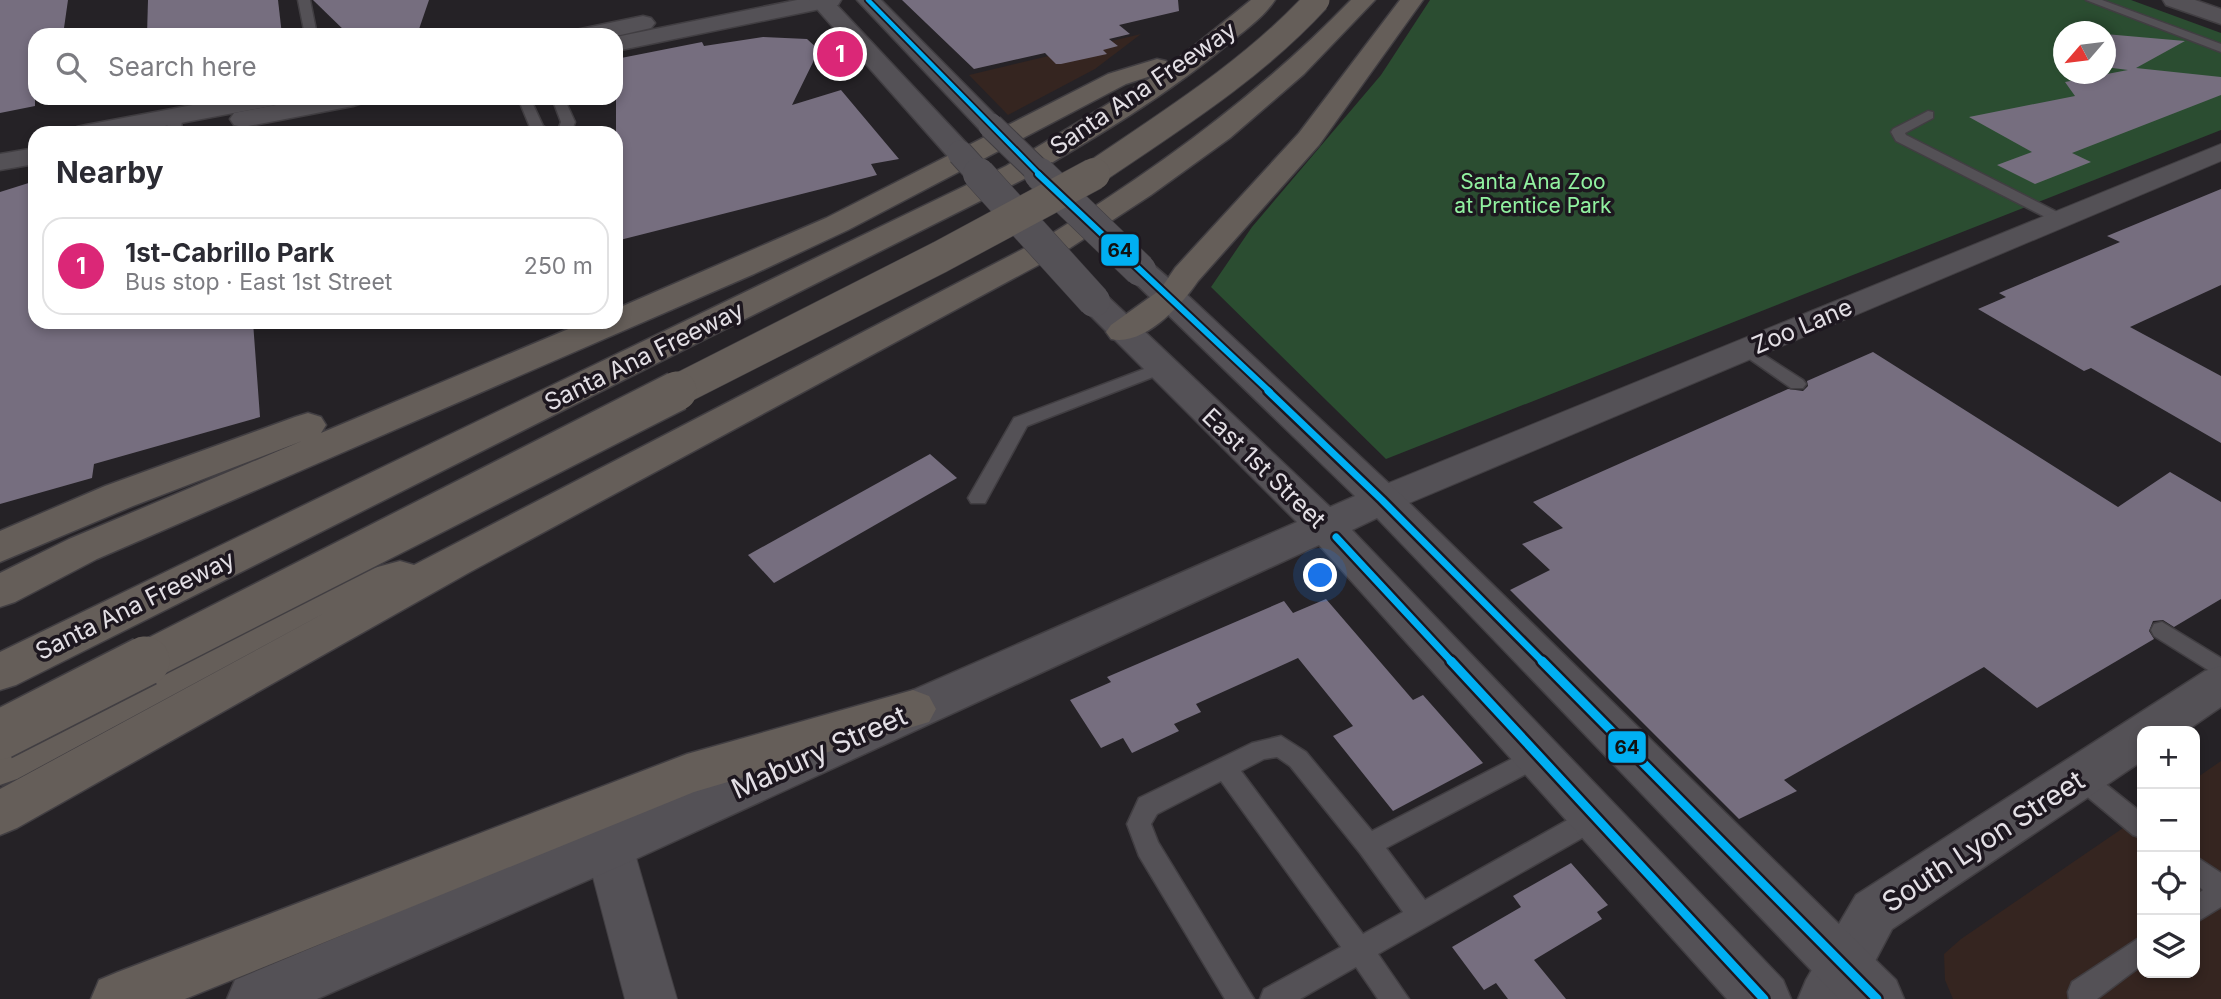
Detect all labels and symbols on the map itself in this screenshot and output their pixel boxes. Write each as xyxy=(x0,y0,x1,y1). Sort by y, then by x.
street label: Santa Ana Freeway xyxy=(1044,15,1242,161)
north arrow xyxy=(2053,21,2116,84)
pin: 1 xyxy=(817,28,863,80)
park label: Santa Ana Zoo at Prentice Park xyxy=(1454,169,1612,218)
line badge: 64 xyxy=(1100,233,1140,267)
text: 64 xyxy=(1107,239,1133,262)
street label: Zoo Lane xyxy=(1748,292,1856,360)
street label: Santa Ana Freeway xyxy=(540,295,748,417)
street label: East 1st Street xyxy=(1196,402,1332,534)
street label: Santa Ana Freeway xyxy=(31,544,239,666)
your location xyxy=(1303,558,1337,592)
street label: Mabury Street xyxy=(726,698,912,806)
line badge: 64 xyxy=(1607,730,1647,764)
text: 64 xyxy=(1614,736,1640,759)
street label: South Lyon Street xyxy=(1876,763,2090,919)

